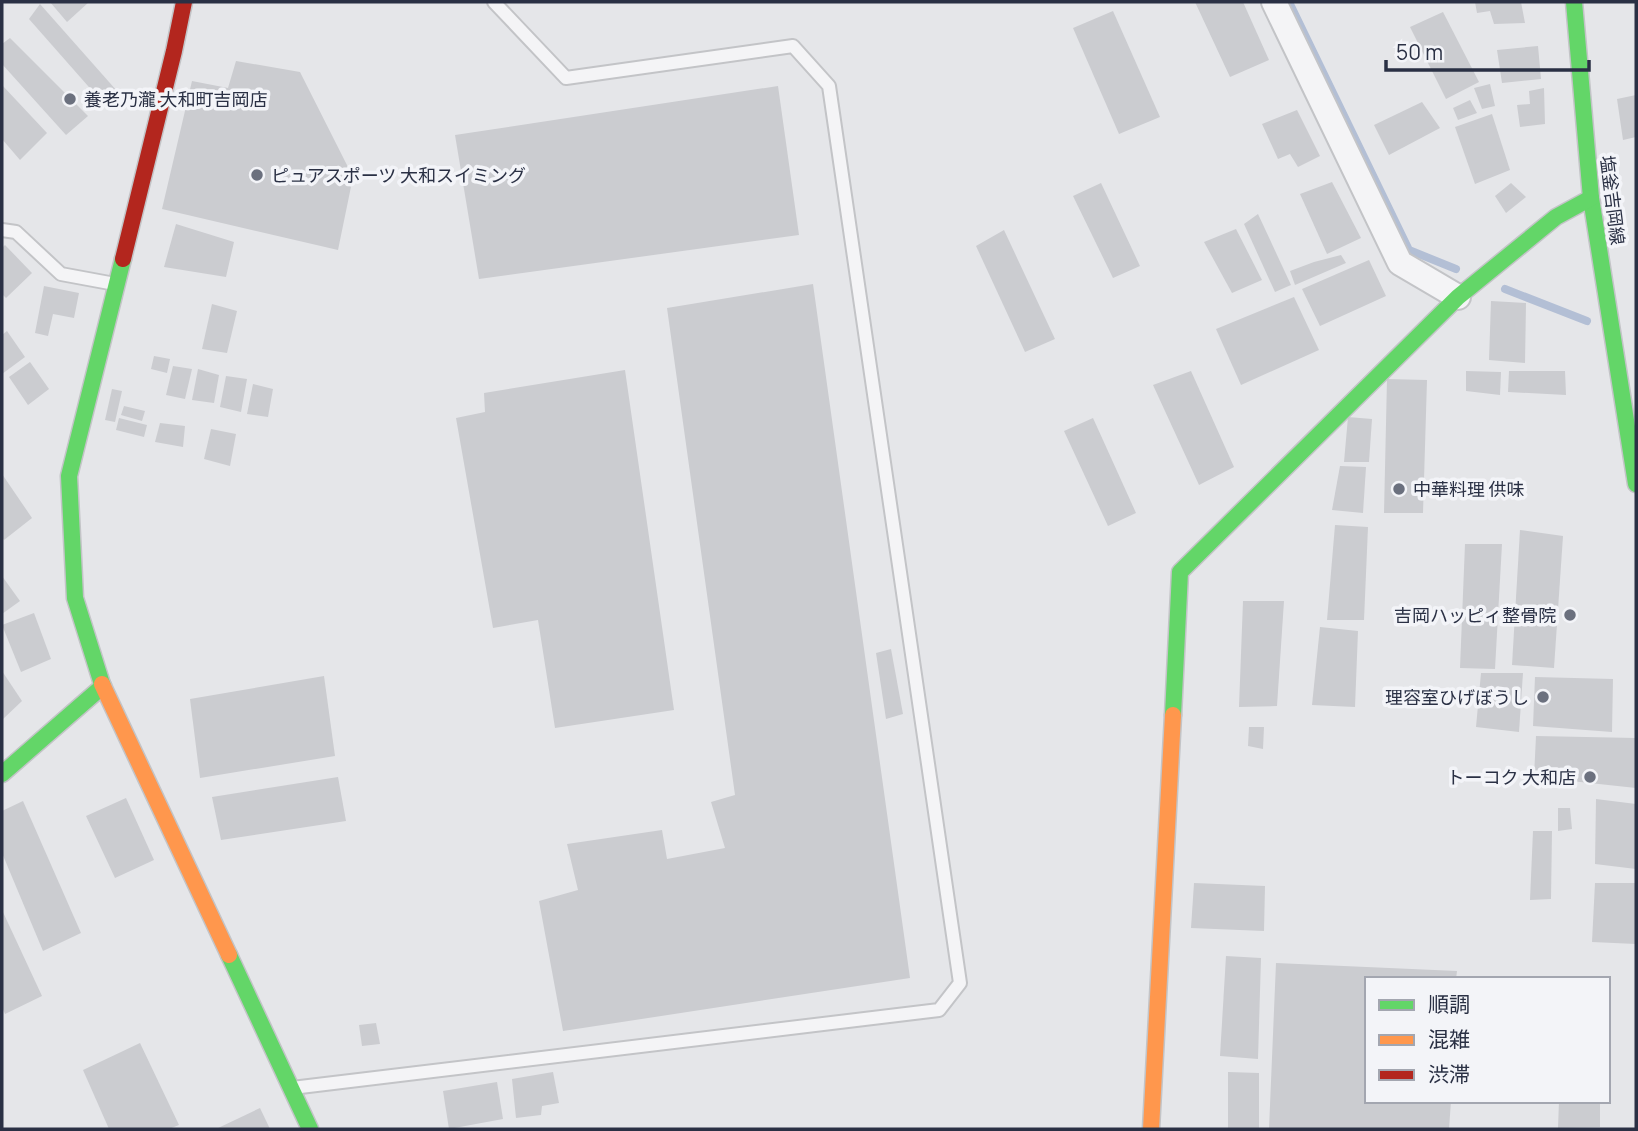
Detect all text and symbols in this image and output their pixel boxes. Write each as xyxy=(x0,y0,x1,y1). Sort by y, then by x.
scale bar xyxy=(1386,28,1589,72)
text: 50 m xyxy=(1396,38,1443,66)
place label: 養老乃瀧 大和町吉岡店 xyxy=(84,87,268,111)
marker: 養老乃瀧 大和町吉岡店 xyxy=(62,91,78,107)
street label: 塩釜吉岡線 xyxy=(1596,154,1630,246)
place label: ピュアスポーツ 大和スイミング xyxy=(271,163,526,187)
marker: ピュアスポーツ 大和スイミング xyxy=(249,167,265,183)
place label: 中華料理 供味 xyxy=(1413,477,1525,501)
marker: 中華料理 供味 xyxy=(1391,481,1407,497)
place label: 吉岡ハッピィ整骨院 xyxy=(1394,603,1556,627)
marker: 吉岡ハッピィ整骨院 xyxy=(1562,607,1578,623)
place label: 理容室ひげぼうし xyxy=(1385,685,1529,709)
marker: 理容室ひげぼうし xyxy=(1535,689,1551,705)
place label: トーコク 大和店 xyxy=(1446,765,1576,789)
marker: トーコク 大和店 xyxy=(1582,769,1598,785)
legend xyxy=(1365,977,1610,1103)
text: 順調 xyxy=(1428,990,1470,1018)
text: 混雑 xyxy=(1428,1025,1470,1053)
text: 渋滞 xyxy=(1428,1060,1470,1088)

